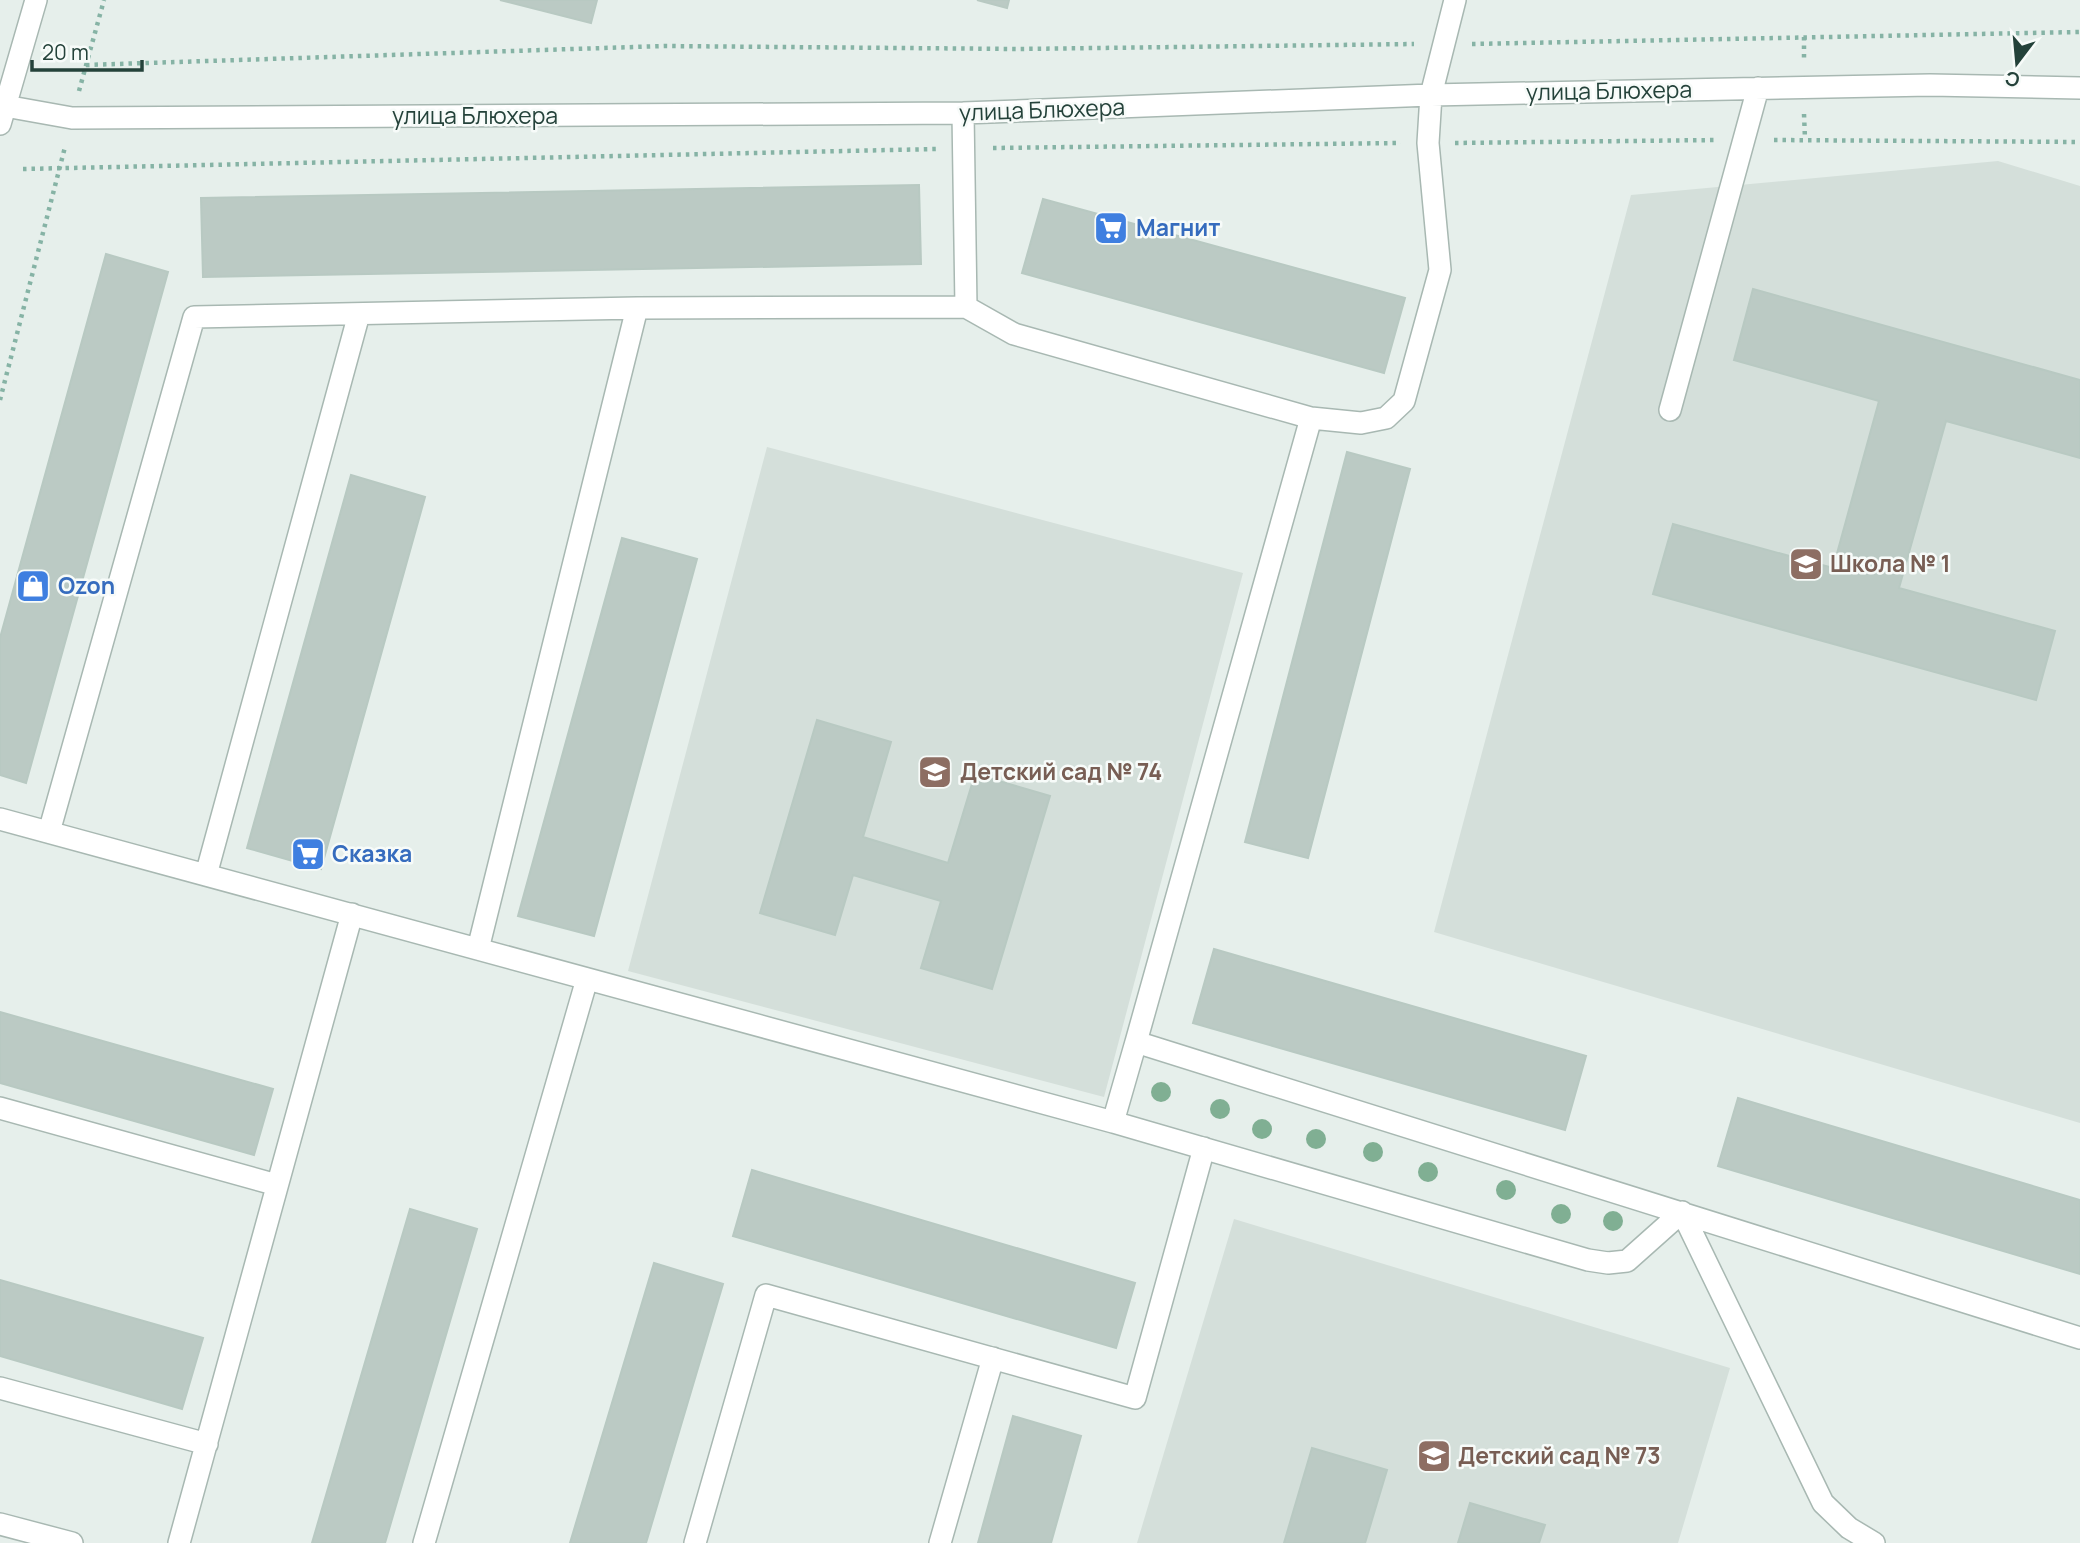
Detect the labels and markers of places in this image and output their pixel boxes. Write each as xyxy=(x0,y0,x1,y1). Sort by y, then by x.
supermarket icon: Магнит xyxy=(1092,209,1130,247)
place label: Магнит xyxy=(1136,211,1220,243)
school or university icon: Школа № 1 xyxy=(1787,545,1825,583)
place label: Школа № 1 xyxy=(1830,547,1951,579)
shop icon: Ozon xyxy=(14,567,52,605)
place label: Ozon xyxy=(58,569,115,601)
school or university icon: Детский сад № 74 xyxy=(916,753,954,791)
place label: Детский сад № 74 xyxy=(960,755,1162,787)
supermarket icon: Сказка xyxy=(289,835,327,873)
place label: Сказка xyxy=(332,837,412,869)
school or university icon: Детский сад № 73 xyxy=(1415,1437,1453,1475)
place label: Детский сад № 73 xyxy=(1458,1439,1661,1471)

